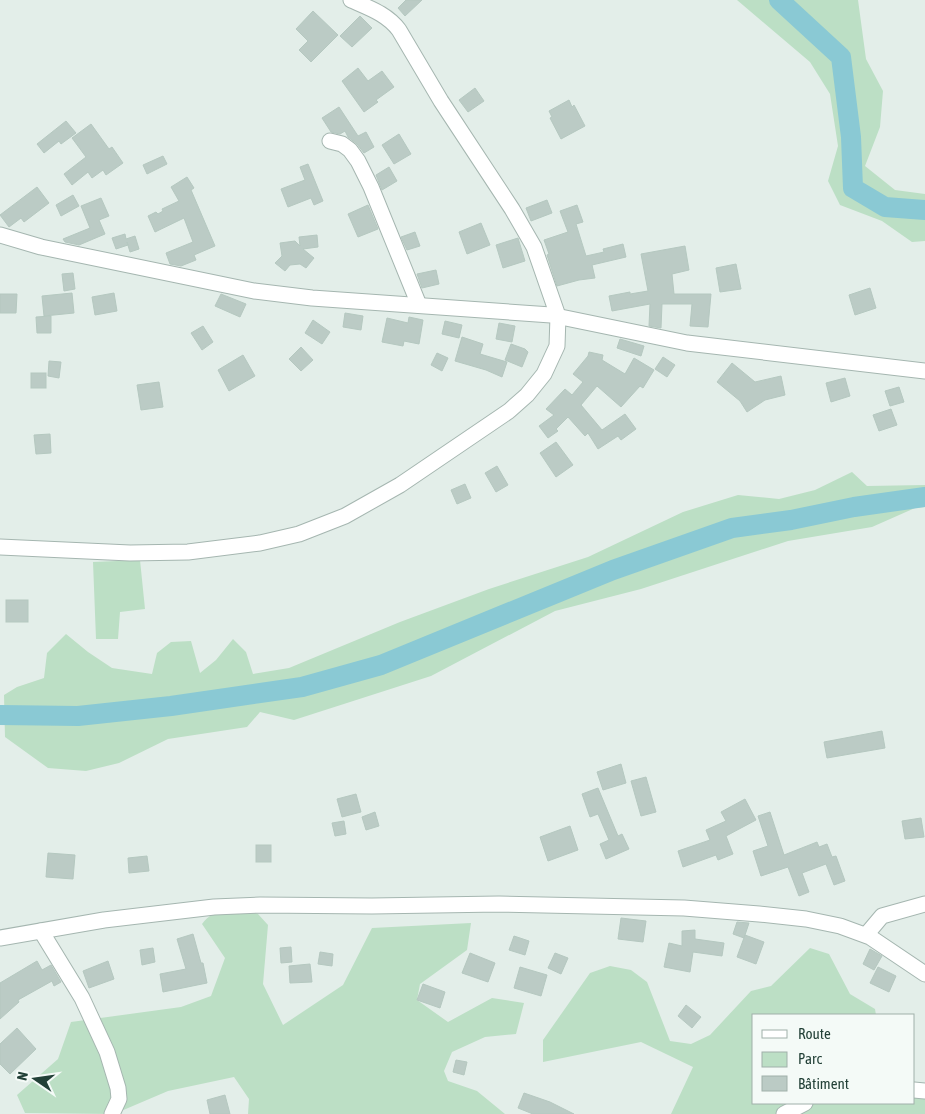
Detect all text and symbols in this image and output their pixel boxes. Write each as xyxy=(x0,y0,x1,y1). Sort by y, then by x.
legend xyxy=(752,1014,915,1104)
text: Route xyxy=(798,1025,831,1042)
text: Parc xyxy=(798,1050,822,1067)
north arrow xyxy=(10,1054,60,1104)
text: N xyxy=(14,1070,31,1082)
text: Bâtiment xyxy=(798,1075,849,1092)

